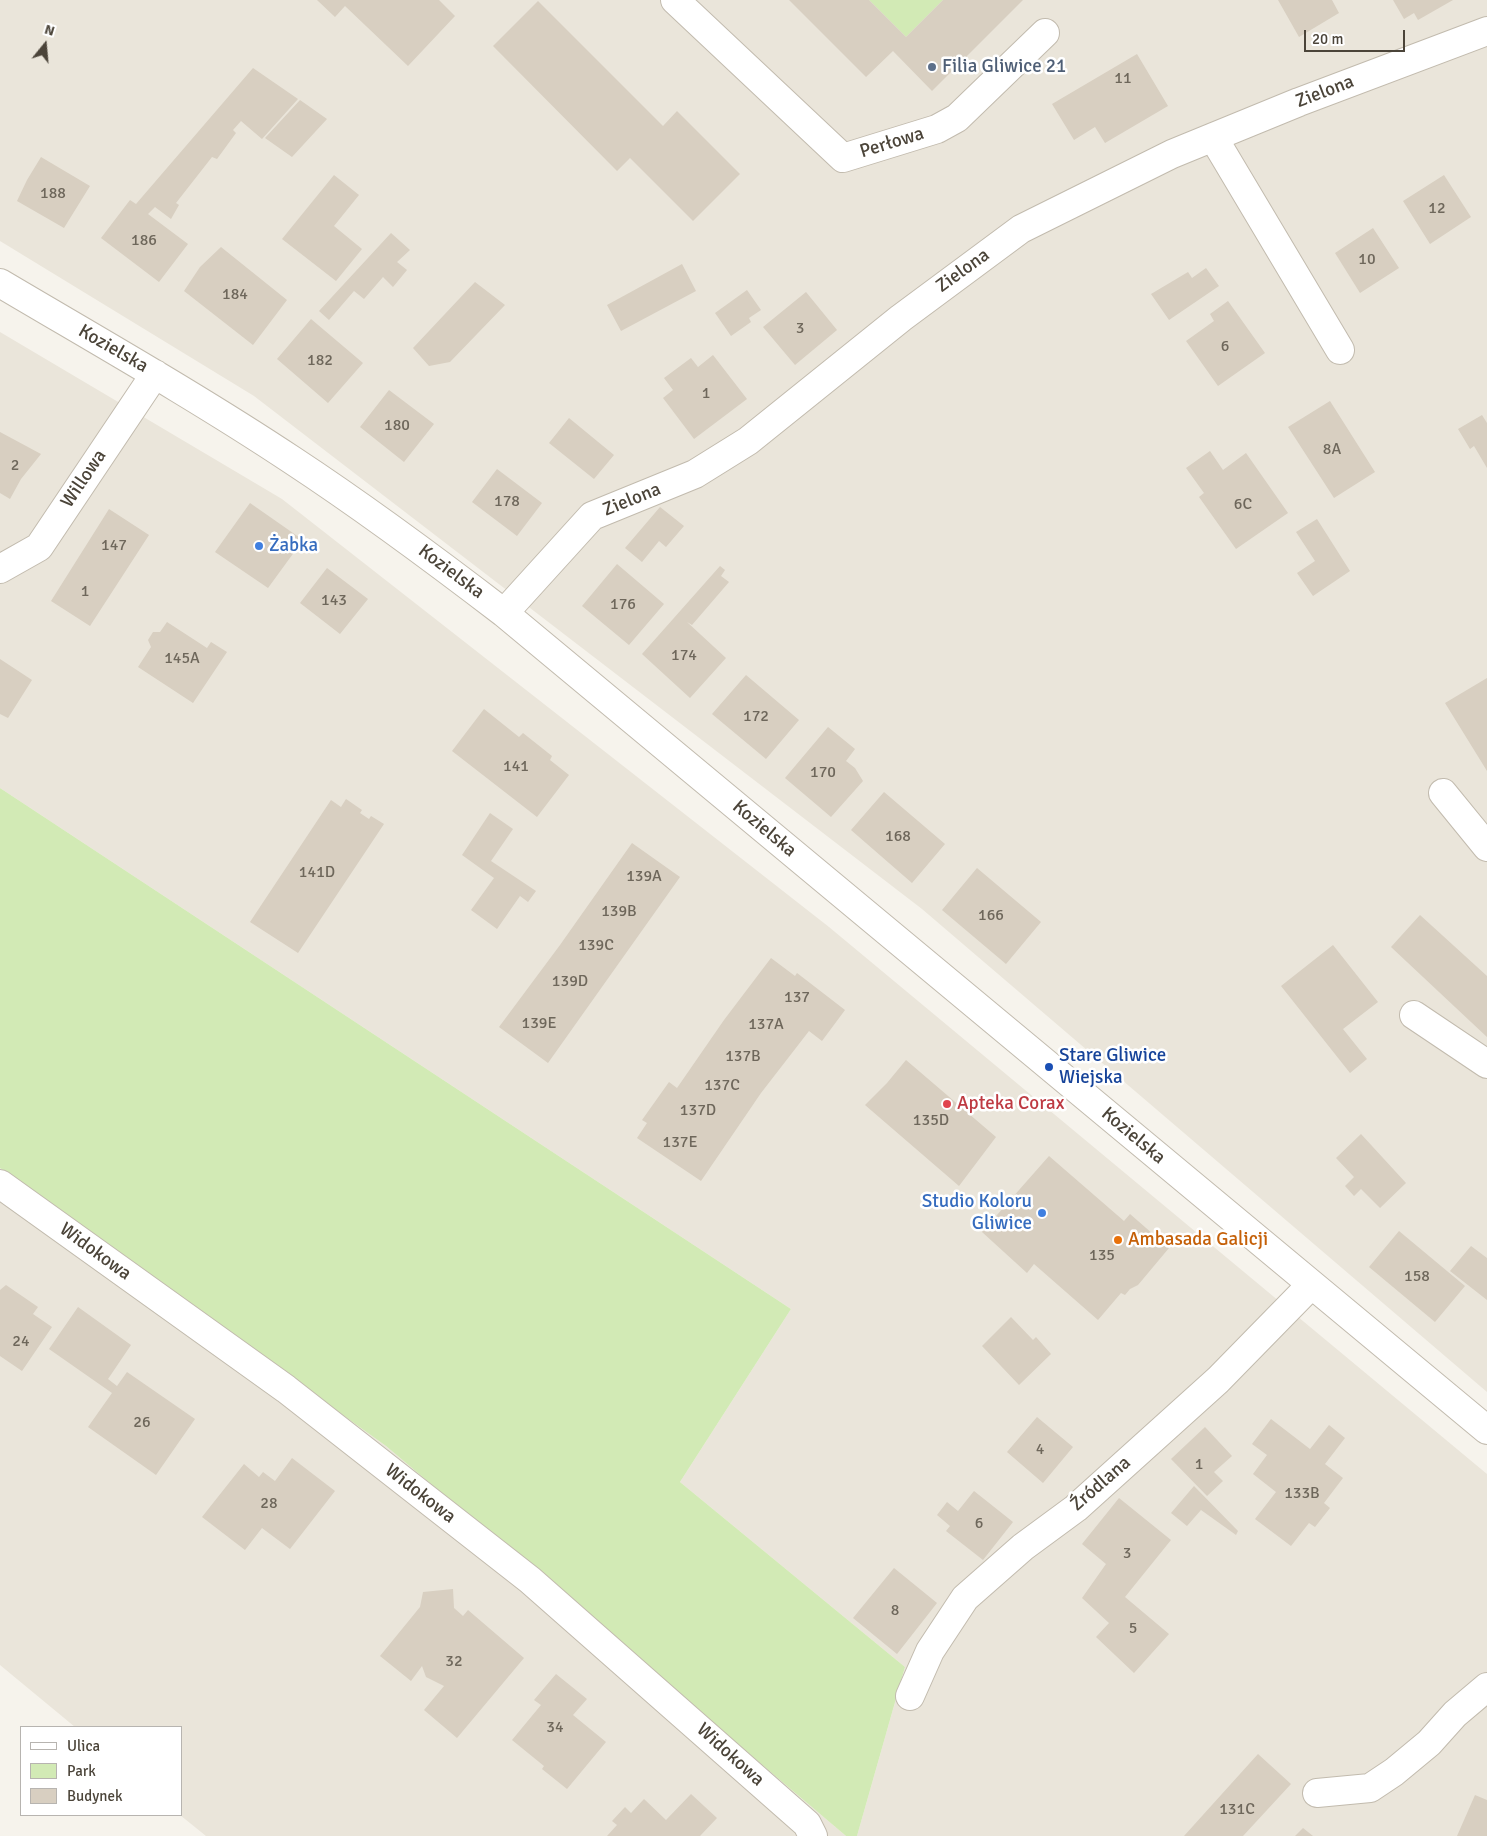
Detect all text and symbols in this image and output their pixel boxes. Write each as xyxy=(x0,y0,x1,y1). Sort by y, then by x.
north arrow xyxy=(20,20,70,70)
scale bar xyxy=(1307,20,1408,52)
text: N xyxy=(42,21,57,40)
text: 20 m xyxy=(1312,30,1343,48)
place label: Filia Gliwice 21 xyxy=(942,56,1066,78)
marker: Filia Gliwice 21 xyxy=(926,61,938,73)
house number: 11 xyxy=(1114,69,1132,89)
street label: Zielona xyxy=(1293,70,1357,114)
street label: Perłowa xyxy=(857,122,927,164)
house number: 188 xyxy=(40,184,66,204)
house number: 12 xyxy=(1428,199,1446,219)
house number: 186 xyxy=(131,231,157,251)
street label: Zielona xyxy=(932,244,994,298)
house number: 10 xyxy=(1358,250,1376,270)
house number: 184 xyxy=(222,285,248,305)
house number: 3 xyxy=(796,319,804,339)
street label: Kozielska xyxy=(74,320,152,378)
house number: 6 xyxy=(1221,337,1229,357)
house number: 182 xyxy=(307,351,333,371)
house number: 1 xyxy=(702,384,710,404)
house number: 180 xyxy=(384,416,410,436)
house number: 8A xyxy=(1323,440,1341,460)
street label: Willowa xyxy=(56,446,112,512)
house number: 2 xyxy=(11,456,19,476)
street label: Zielona xyxy=(600,478,664,522)
house number: 178 xyxy=(494,492,520,512)
house number: 6C xyxy=(1234,495,1252,515)
place label: Żabka xyxy=(269,535,318,557)
house number: 147 xyxy=(101,536,127,556)
marker: Żabka xyxy=(253,540,265,552)
street label: Kozielska xyxy=(413,540,489,604)
house number: 1 xyxy=(81,582,89,602)
house number: 143 xyxy=(321,591,347,611)
house number: 176 xyxy=(610,595,636,615)
house number: 174 xyxy=(671,646,697,666)
house number: 145A xyxy=(164,649,200,669)
house number: 172 xyxy=(743,707,769,727)
house number: 141 xyxy=(503,757,529,777)
house number: 170 xyxy=(810,763,836,783)
street label: Kozielska xyxy=(727,796,801,862)
house number: 168 xyxy=(885,827,911,847)
house number: 141D xyxy=(299,863,335,883)
house number: 139A xyxy=(626,867,662,887)
house number: 139B xyxy=(601,902,637,922)
house number: 166 xyxy=(978,906,1004,926)
house number: 139C xyxy=(578,936,614,956)
house number: 139D xyxy=(552,972,588,992)
house number: 137 xyxy=(784,988,810,1008)
house number: 139E xyxy=(522,1014,556,1034)
house number: 137A xyxy=(748,1015,784,1035)
place label: Stare Gliwice Wiejska xyxy=(1059,1045,1166,1089)
house number: 137B xyxy=(725,1047,761,1067)
marker: Stare Gliwice Wiejska xyxy=(1043,1061,1055,1073)
house number: 137C xyxy=(704,1076,740,1096)
place label: Apteka Corax xyxy=(957,1093,1064,1115)
marker: Apteka Corax xyxy=(941,1098,953,1110)
house number: 137D xyxy=(680,1101,716,1121)
street label: Kozielska xyxy=(1096,1103,1170,1169)
house number: 135D xyxy=(913,1111,949,1131)
house number: 137E xyxy=(663,1133,697,1153)
place label: Studio Koloru Gliwice xyxy=(922,1191,1032,1235)
marker: Studio Koloru Gliwice xyxy=(1036,1207,1048,1219)
street label: Widokowa xyxy=(55,1218,135,1286)
place label: Ambasada Galicji xyxy=(1128,1229,1268,1251)
marker: Ambasada Galicji xyxy=(1112,1234,1124,1246)
house number: 135 xyxy=(1089,1246,1115,1266)
house number: 158 xyxy=(1404,1267,1430,1287)
house number: 24 xyxy=(12,1332,30,1352)
house number: 26 xyxy=(133,1413,151,1433)
house number: 4 xyxy=(1036,1440,1044,1460)
street label: Źródlana xyxy=(1066,1452,1136,1516)
house number: 1 xyxy=(1195,1455,1203,1475)
street label: Widokowa xyxy=(380,1459,460,1529)
house number: 133B xyxy=(1284,1484,1320,1504)
house number: 28 xyxy=(260,1494,278,1514)
house number: 6 xyxy=(975,1514,983,1534)
house number: 3 xyxy=(1123,1544,1131,1564)
house number: 8 xyxy=(891,1601,899,1621)
house number: 5 xyxy=(1129,1619,1137,1639)
house number: 32 xyxy=(445,1652,463,1672)
house number: 34 xyxy=(546,1718,564,1738)
street label: Widokowa xyxy=(691,1719,769,1791)
legend xyxy=(20,1726,182,1816)
text: Ulica xyxy=(67,1737,100,1755)
text: Park xyxy=(67,1762,96,1780)
text: Budynek xyxy=(67,1787,122,1805)
house number: 131C xyxy=(1219,1800,1255,1820)

